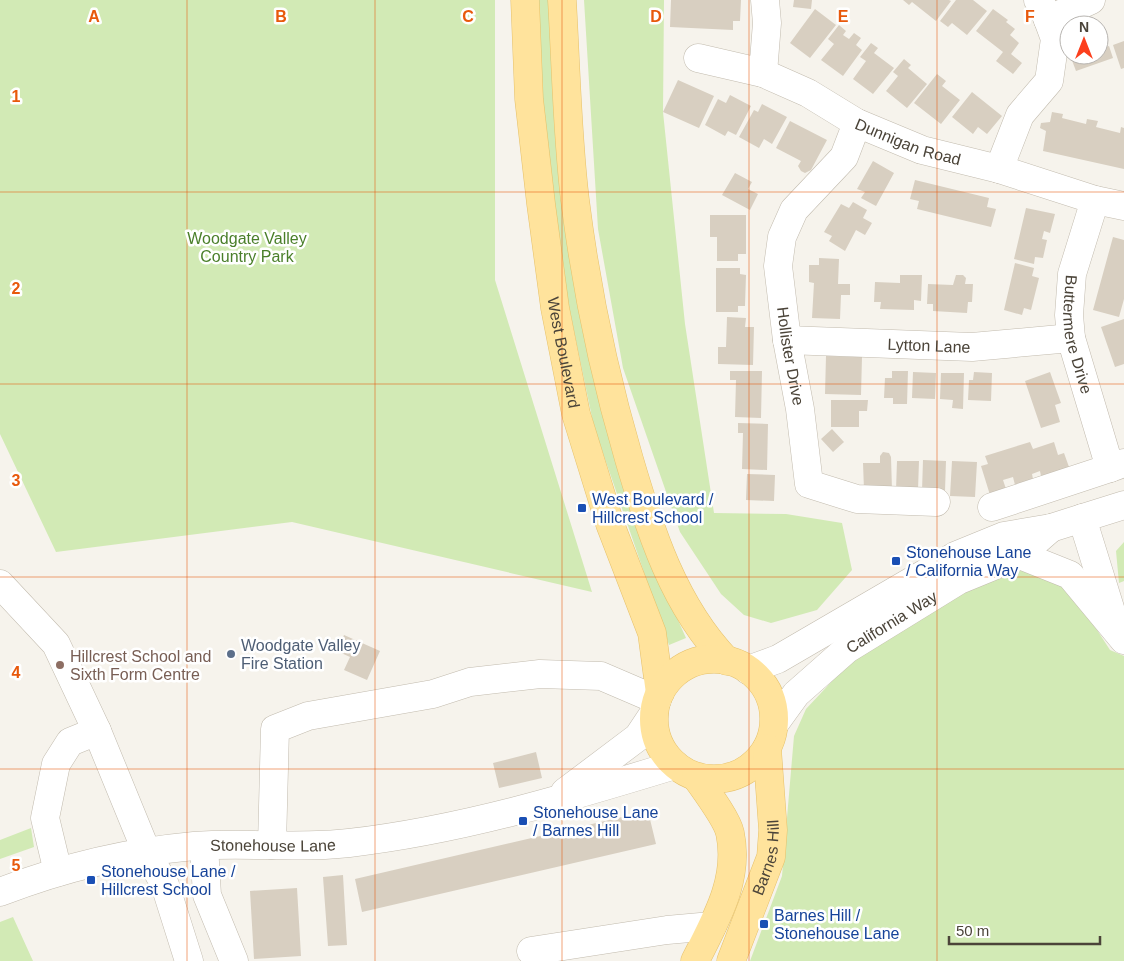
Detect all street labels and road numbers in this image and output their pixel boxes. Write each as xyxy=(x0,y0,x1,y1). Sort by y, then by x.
street label: Dunnigan Road xyxy=(853,115,963,168)
street label: Buttermere Drive xyxy=(1060,274,1096,396)
street label: West Boulevard xyxy=(545,296,583,409)
street label: Hollister Drive xyxy=(775,306,808,407)
street label: Lytton Lane xyxy=(887,335,971,355)
street label: California Way xyxy=(843,587,940,656)
street label: Barnes Hill xyxy=(749,819,782,898)
street label: Stonehouse Lane xyxy=(210,836,336,854)

